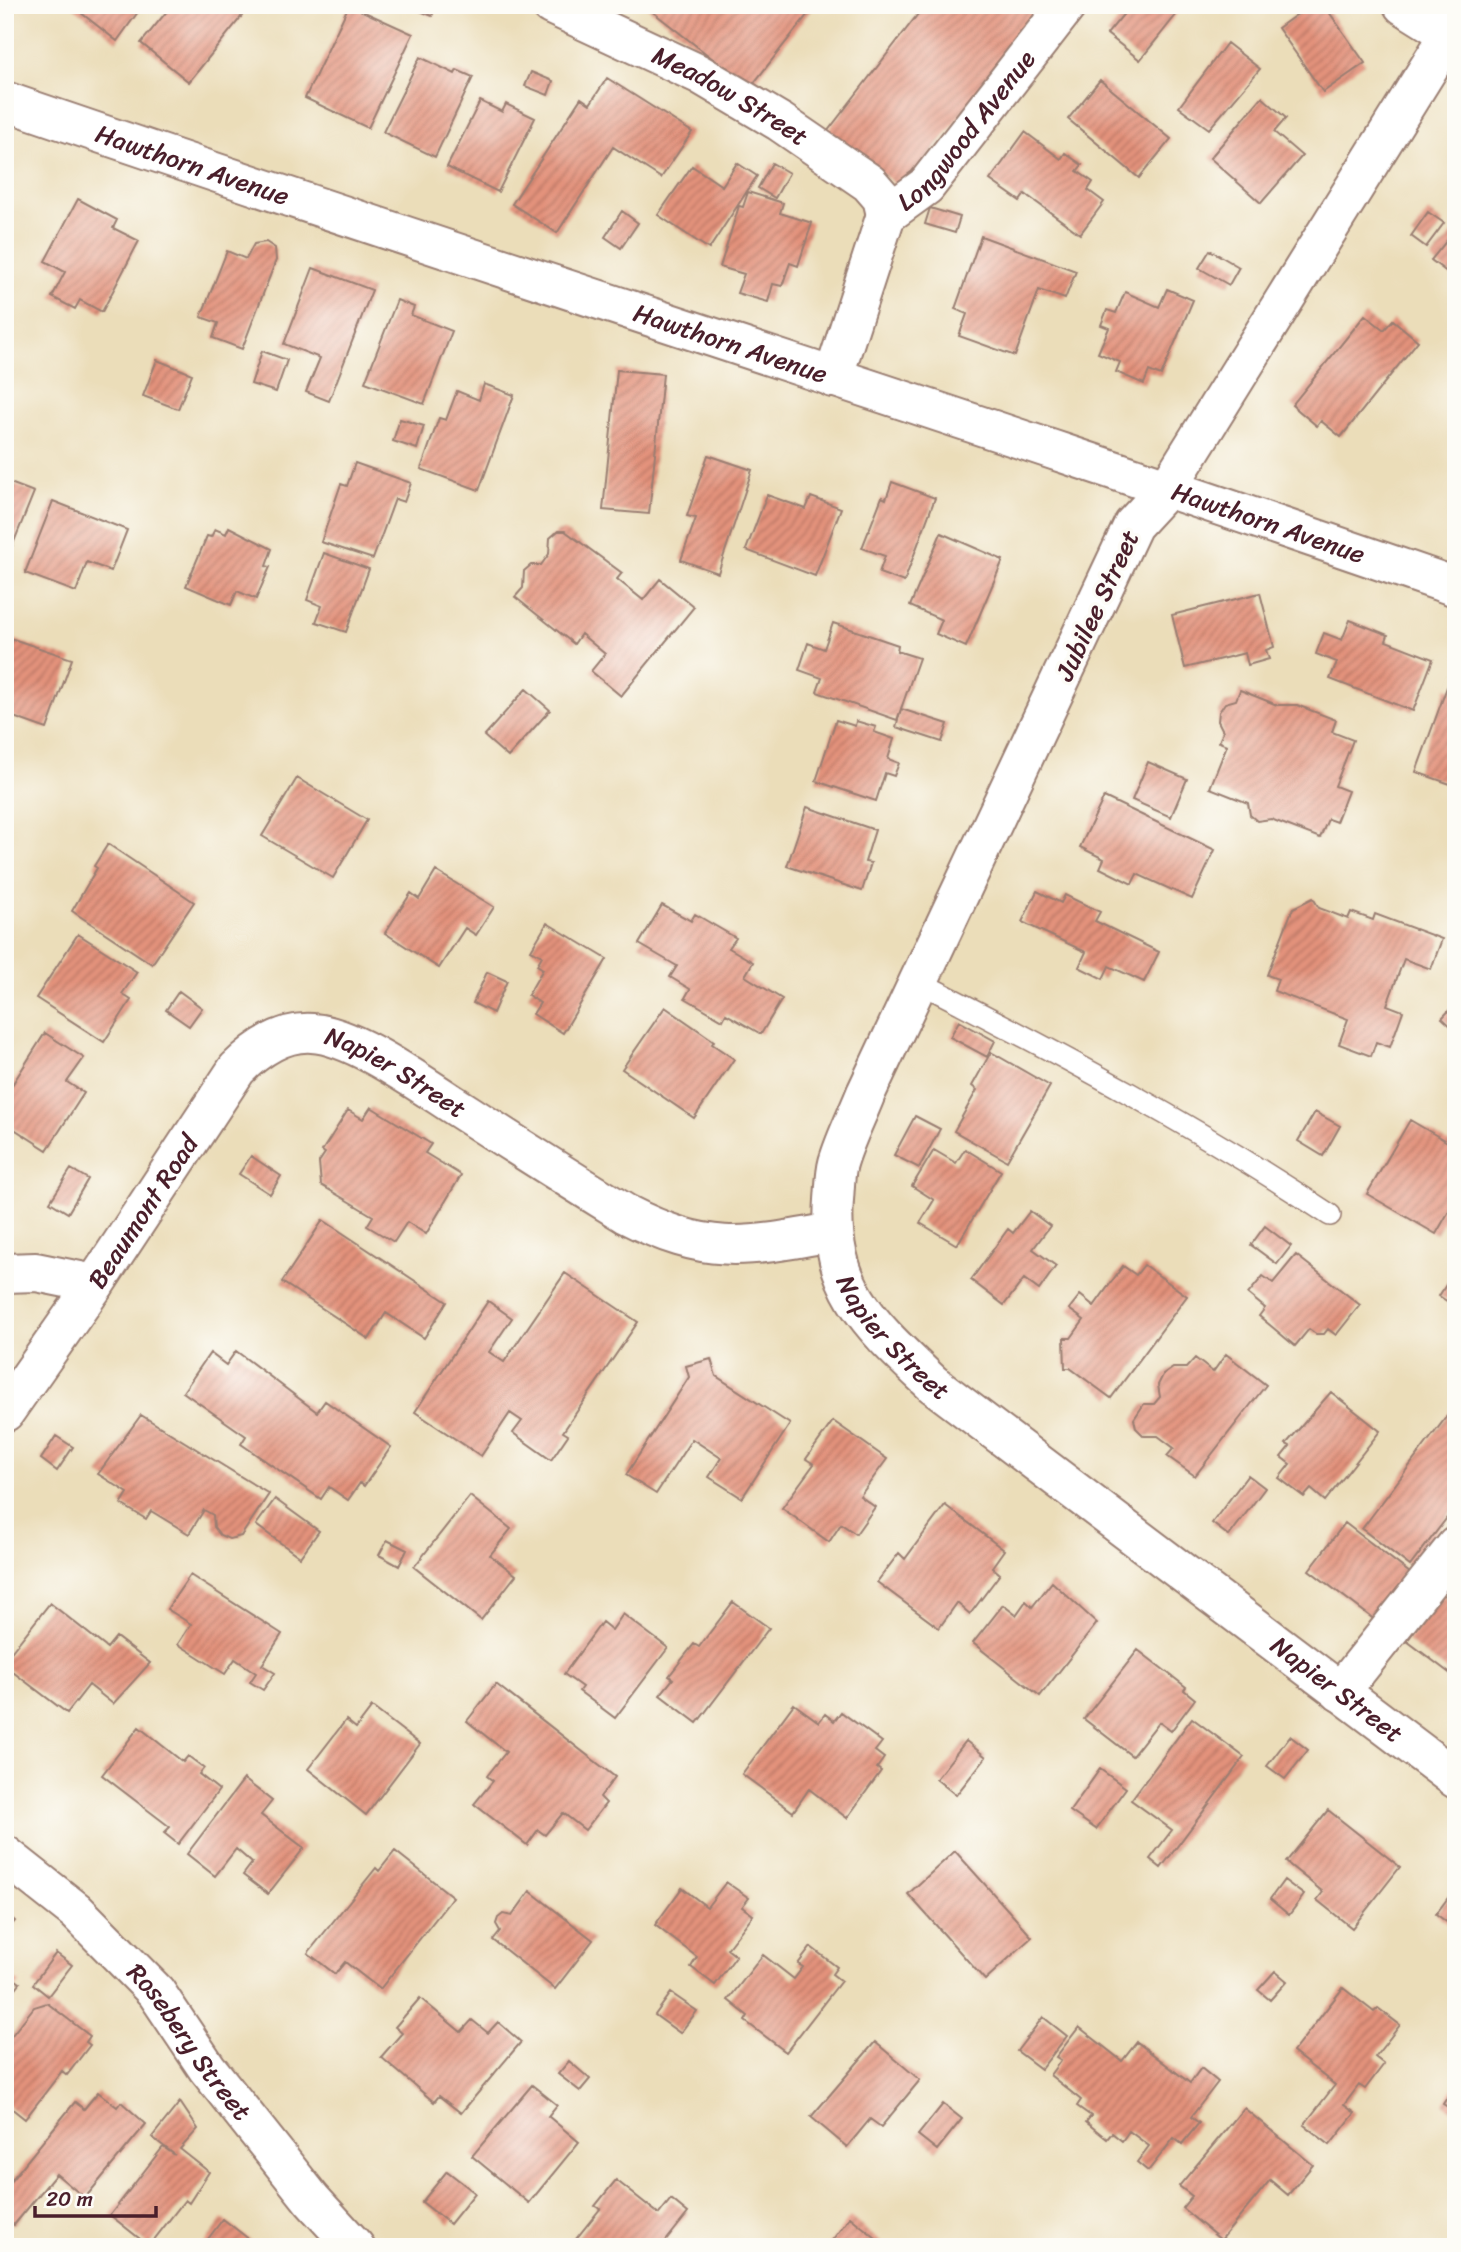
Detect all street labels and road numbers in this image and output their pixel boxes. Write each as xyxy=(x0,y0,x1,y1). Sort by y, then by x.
street label: Meadow Street xyxy=(644,32,818,158)
street label: Longwood Avenue xyxy=(887,39,1048,223)
street label: Hawthorn Avenue xyxy=(89,111,296,219)
street label: Hawthorn Avenue xyxy=(627,290,834,397)
street label: Hawthorn Avenue xyxy=(1165,468,1372,577)
street label: Jubilee Street xyxy=(1041,522,1152,689)
street label: Napier Street xyxy=(319,1013,476,1131)
street label: Beaumont Road xyxy=(75,1123,212,1298)
street label: Napier Street xyxy=(823,1267,960,1413)
street label: Napier Street xyxy=(1260,1623,1414,1755)
street label: Rosebery Street xyxy=(115,1951,264,2131)

